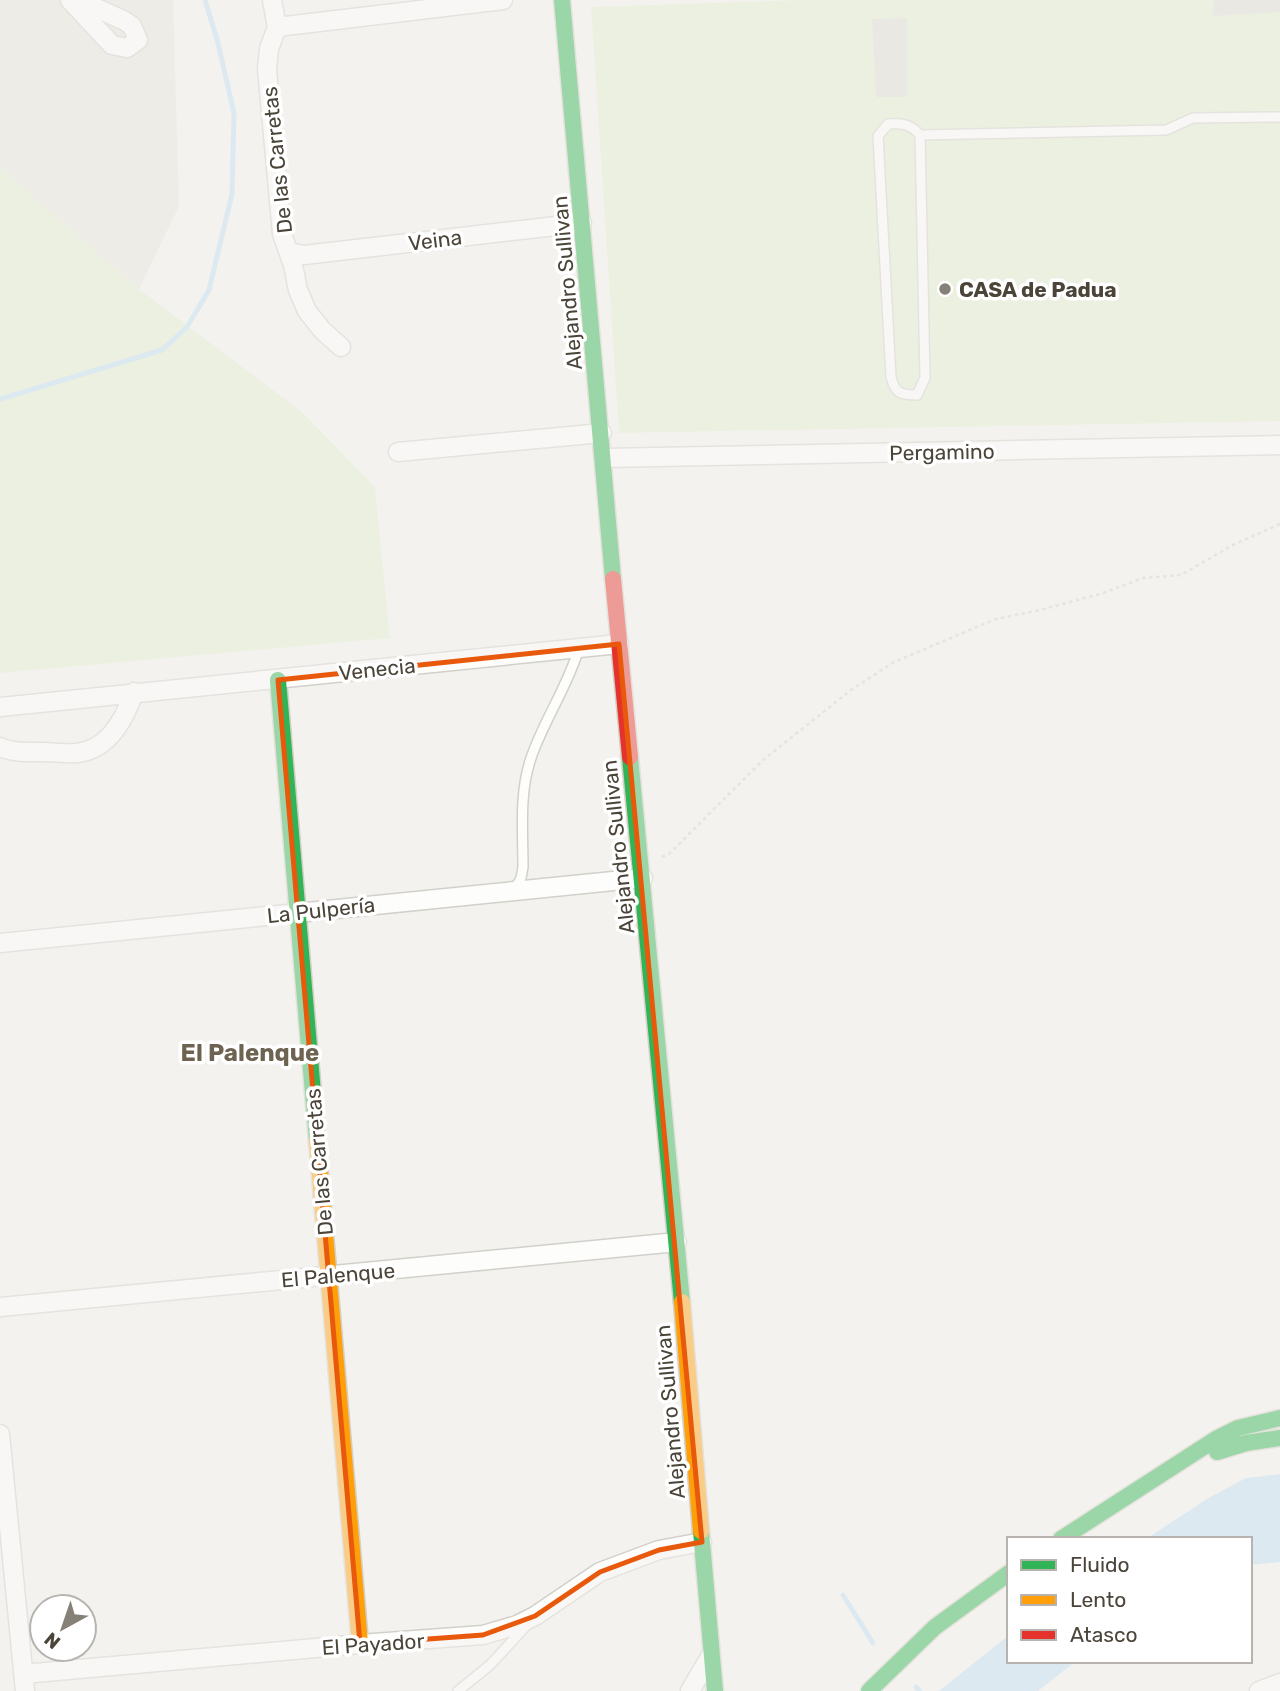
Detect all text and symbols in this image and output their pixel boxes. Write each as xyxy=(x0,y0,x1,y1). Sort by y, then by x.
street label: De las Carretas xyxy=(257,85,297,235)
street label: Alejandro Sullivan xyxy=(547,195,587,371)
street label: Veina xyxy=(407,224,463,256)
place label: CASA de Padua xyxy=(959,277,1117,302)
marker: CASA de Padua xyxy=(937,281,953,297)
street label: Pergamino xyxy=(889,439,995,465)
street label: Venecia xyxy=(337,653,417,685)
street label: Alejandro Sullivan xyxy=(596,759,640,935)
street label: La Pulpería xyxy=(266,892,376,928)
district label: El Palenque xyxy=(181,1039,319,1067)
street label: De las Carretas xyxy=(300,1087,338,1237)
street label: El Palenque xyxy=(280,1258,396,1292)
street label: Alejandro Sullivan xyxy=(650,1324,690,1500)
legend xyxy=(1007,1537,1252,1663)
text: Fluido xyxy=(1070,1552,1130,1577)
text: Lento xyxy=(1070,1587,1126,1612)
north arrow xyxy=(28,1593,98,1663)
text: Atasco xyxy=(1070,1622,1138,1647)
text: N xyxy=(40,1627,65,1654)
street label: El Payador xyxy=(321,1628,425,1660)

